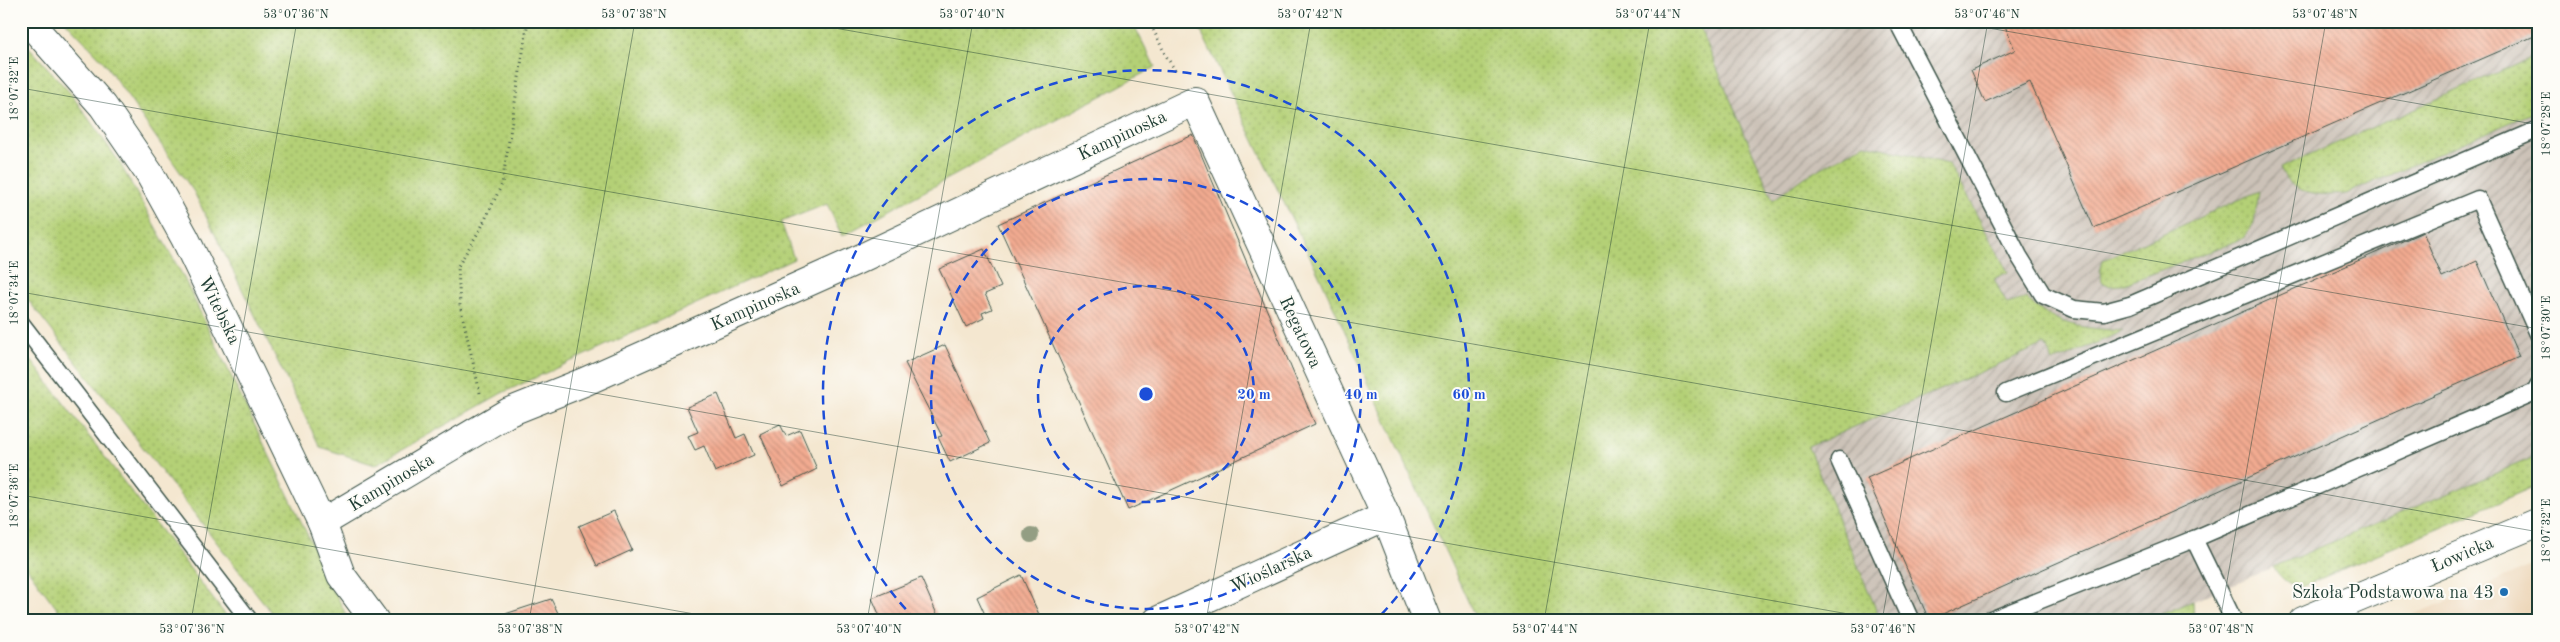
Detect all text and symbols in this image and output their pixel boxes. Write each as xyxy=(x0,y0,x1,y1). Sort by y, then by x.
text: 53°07'36"N xyxy=(263,8,329,21)
text: 53°07'38"N xyxy=(601,8,667,21)
text: 53°07'40"N xyxy=(939,8,1005,21)
text: 53°07'42"N xyxy=(1277,8,1343,21)
text: 53°07'44"N xyxy=(1615,8,1681,21)
text: 53°07'46"N xyxy=(1954,8,2020,21)
text: 53°07'48"N xyxy=(2292,8,2358,21)
text: 18°07'32"E xyxy=(9,57,21,121)
text: 18°07'28"E xyxy=(2541,92,2553,156)
street label: Kampinoska xyxy=(1075,107,1170,164)
text: 18°07'34"E xyxy=(9,261,21,325)
street label: Witebska xyxy=(195,274,243,347)
street label: Kampinoska xyxy=(708,279,803,335)
street label: Regatowa xyxy=(1276,294,1325,371)
text: 18°07'30"E xyxy=(2541,296,2553,360)
centre of rings xyxy=(1137,385,1155,403)
text: 20 m xyxy=(1237,388,1271,403)
text: 40 m xyxy=(1344,388,1378,403)
text: 60 m xyxy=(1452,388,1486,403)
street label: Kampinoska xyxy=(346,450,437,515)
text: 18°07'36"E xyxy=(9,464,21,528)
text: 18°07'32"E xyxy=(2541,499,2553,563)
street label: Łowicka xyxy=(2428,534,2496,576)
street label: Wioślarska xyxy=(1228,543,1315,596)
place label: Szkoła Podstawowa na 43 xyxy=(2292,584,2494,602)
marker: Szkoła Podstawowa na 43 xyxy=(2498,586,2510,598)
text: 53°07'36"N xyxy=(159,623,225,636)
text: 53°07'38"N xyxy=(497,623,563,636)
text: 53°07'40"N xyxy=(836,623,902,636)
text: 53°07'42"N xyxy=(1174,623,1240,636)
text: 53°07'44"N xyxy=(1512,623,1578,636)
text: 53°07'46"N xyxy=(1850,623,1916,636)
text: 53°07'48"N xyxy=(2188,623,2254,636)

